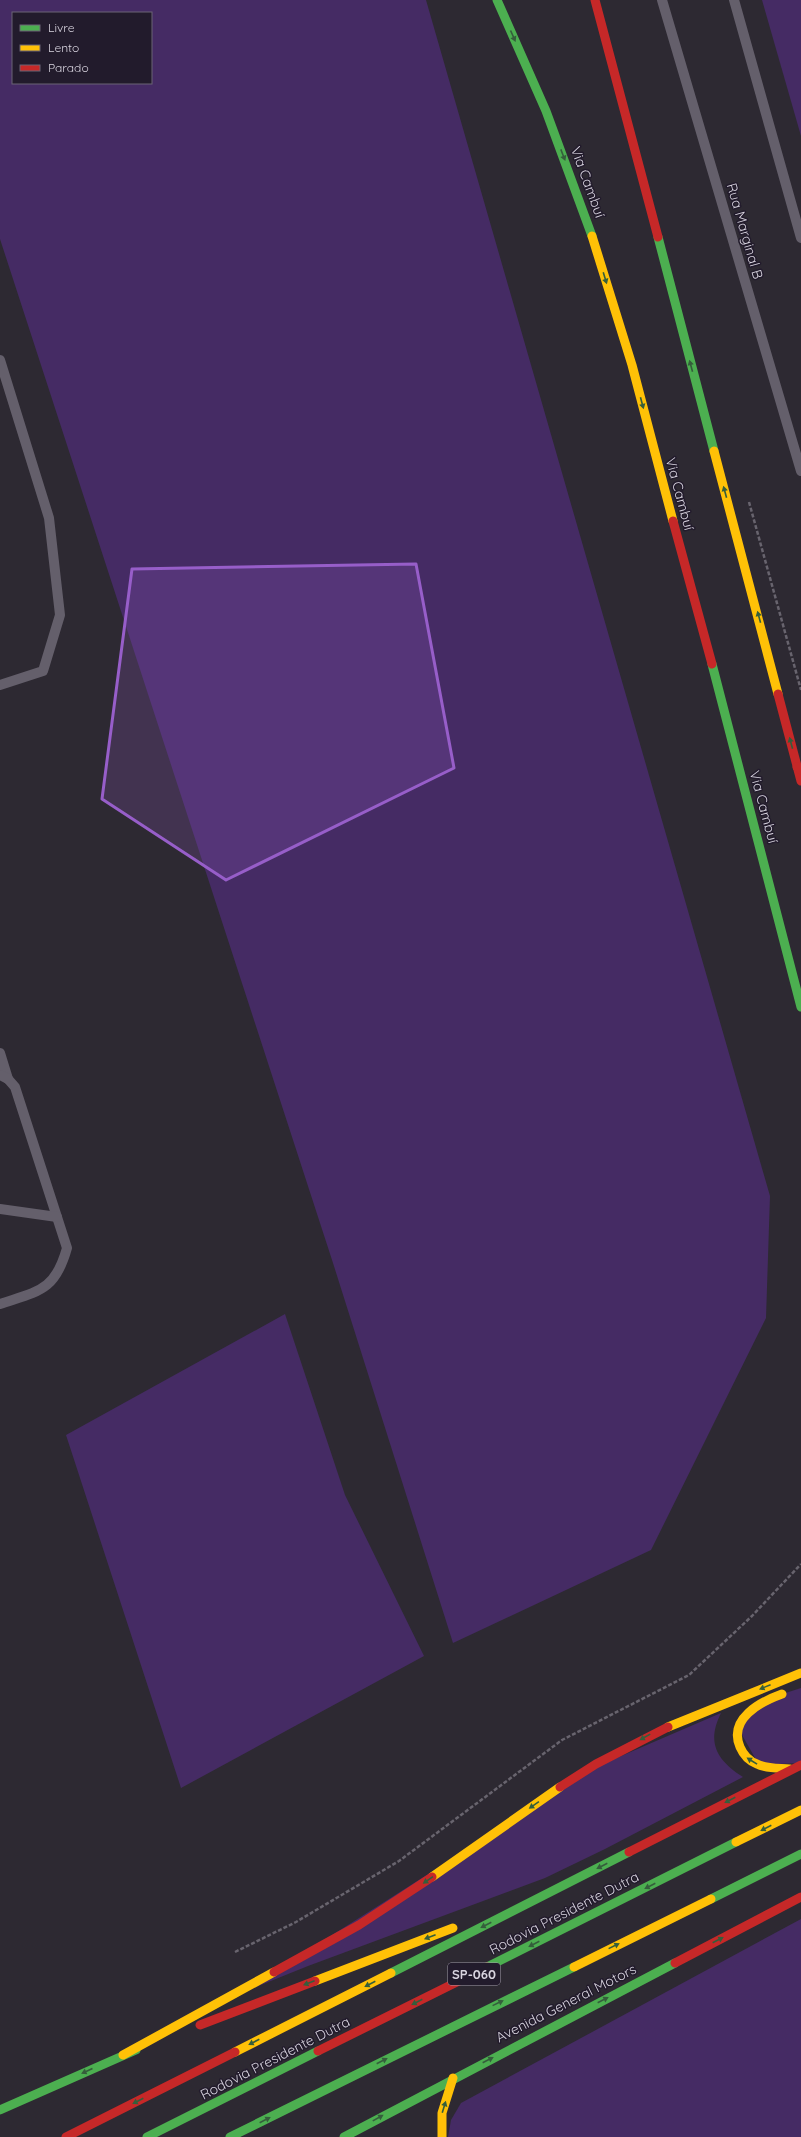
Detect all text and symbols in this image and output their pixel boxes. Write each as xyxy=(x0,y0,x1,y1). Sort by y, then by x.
legend xyxy=(12,12,152,84)
text: Livre xyxy=(48,20,75,35)
one-way arrow xyxy=(510,30,516,41)
text: Lento xyxy=(48,40,79,55)
text: Parado xyxy=(48,60,89,75)
street label: Via Cambuí xyxy=(567,144,609,220)
one-way arrow xyxy=(561,150,567,162)
street label: Rua Marginal B xyxy=(723,181,767,281)
one-way arrow xyxy=(602,273,608,285)
one-way arrow xyxy=(688,360,694,372)
one-way arrow xyxy=(639,397,645,409)
street label: Via Cambuí xyxy=(662,456,698,532)
one-way arrow xyxy=(722,485,728,497)
one-way arrow xyxy=(756,611,762,623)
one-way arrow xyxy=(788,737,794,749)
street label: Via Cambuí xyxy=(746,769,782,845)
one-way arrow xyxy=(758,1685,770,1691)
one-way arrow xyxy=(639,1734,651,1740)
one-way arrow xyxy=(746,1757,758,1764)
one-way arrow xyxy=(725,1797,736,1803)
one-way arrow xyxy=(529,1801,539,1809)
one-way arrow xyxy=(760,1824,772,1831)
one-way arrow xyxy=(597,1863,608,1869)
street label: Rodovia Presidente Dutra xyxy=(486,1867,642,1959)
one-way arrow xyxy=(422,1876,433,1884)
one-way arrow xyxy=(644,1883,656,1889)
one-way arrow xyxy=(480,1922,492,1928)
one-way arrow xyxy=(424,1934,436,1940)
one-way arrow xyxy=(713,1936,724,1943)
one-way arrow xyxy=(528,1941,539,1947)
one-way arrow xyxy=(609,1943,620,1949)
street label: Avenida General Motors xyxy=(493,1960,639,2046)
road number: SP-060 xyxy=(448,1963,500,1985)
one-way arrow xyxy=(364,1980,376,1987)
one-way arrow xyxy=(302,1981,314,1987)
one-way arrow xyxy=(597,1996,609,2003)
one-way arrow xyxy=(412,1999,423,2005)
one-way arrow xyxy=(492,2000,504,2007)
street label: Rodovia Presidente Dutra xyxy=(197,2012,353,2104)
one-way arrow xyxy=(248,2039,260,2045)
one-way arrow xyxy=(482,2056,494,2063)
one-way arrow xyxy=(376,2058,387,2065)
one-way arrow xyxy=(81,2068,93,2074)
one-way arrow xyxy=(132,2097,144,2104)
one-way arrow xyxy=(441,2100,447,2112)
one-way arrow xyxy=(373,2115,384,2122)
one-way arrow xyxy=(259,2116,271,2123)

